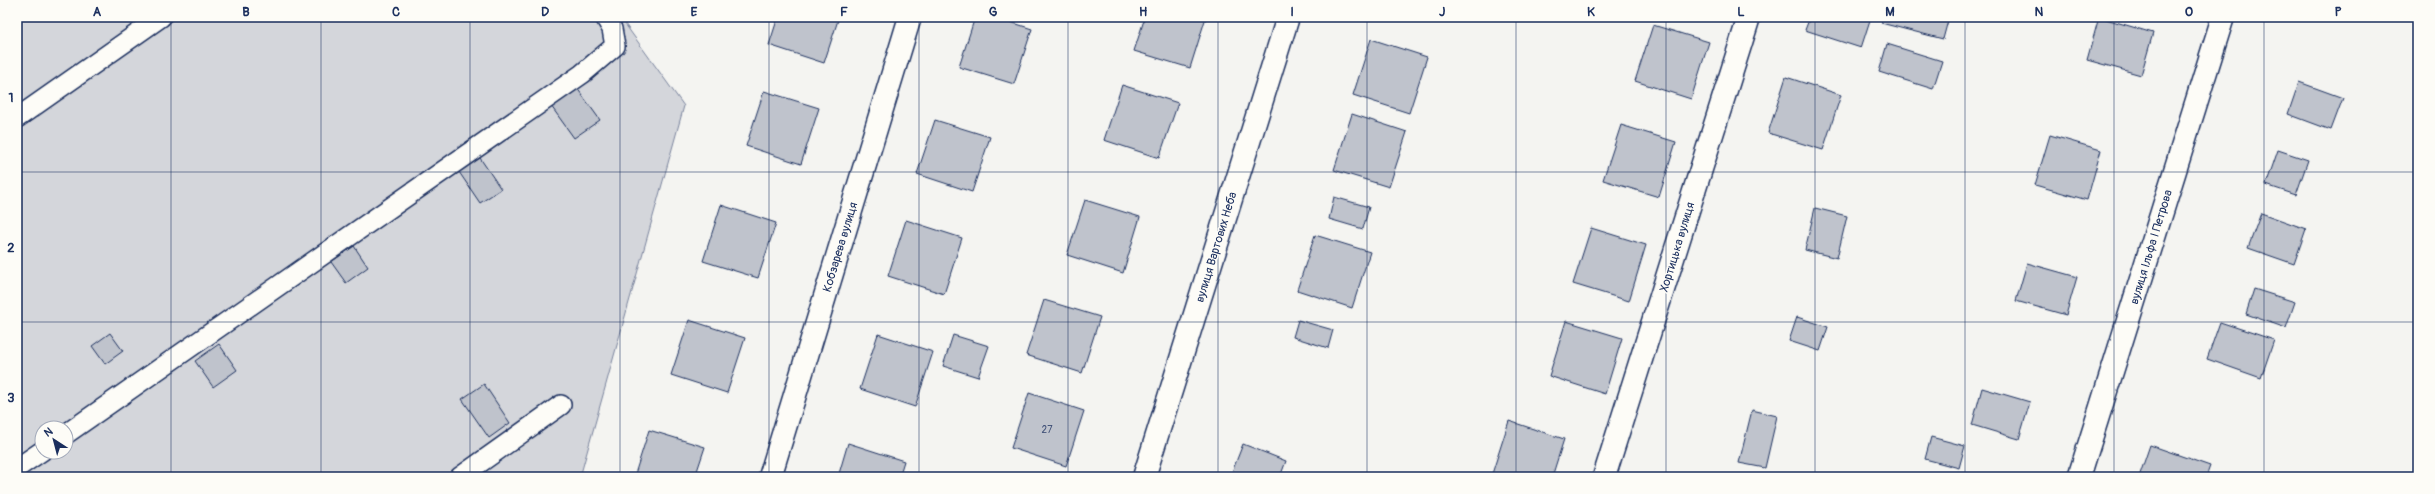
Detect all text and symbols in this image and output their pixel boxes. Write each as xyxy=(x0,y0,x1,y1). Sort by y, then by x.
text: A xyxy=(93,4,102,20)
text: B xyxy=(242,4,250,20)
text: C xyxy=(392,4,400,20)
text: D xyxy=(541,4,549,20)
text: E xyxy=(691,4,698,20)
text: F xyxy=(840,4,848,20)
text: G xyxy=(989,4,998,20)
text: H xyxy=(1139,4,1147,20)
text: I xyxy=(1290,4,1294,20)
text: J xyxy=(1439,4,1445,20)
text: K xyxy=(1587,4,1595,20)
text: L xyxy=(1737,4,1745,20)
text: M xyxy=(1885,4,1895,20)
text: N xyxy=(2035,4,2044,20)
text: O xyxy=(2185,4,2194,20)
text: P xyxy=(2334,4,2342,20)
text: 1 xyxy=(8,90,14,106)
street label: вулиця Ільфа І Петрова xyxy=(2127,188,2176,306)
street label: вулиця Вартових Неба xyxy=(1193,190,1241,304)
street label: Кобзарева вулиця xyxy=(820,200,861,294)
street label: Хортицька вулиця xyxy=(1657,200,1698,294)
text: 2 xyxy=(7,240,15,256)
text: 3 xyxy=(7,390,15,406)
north arrow xyxy=(34,420,74,460)
house number: 27 xyxy=(1042,424,1053,436)
text: N xyxy=(42,425,56,440)

